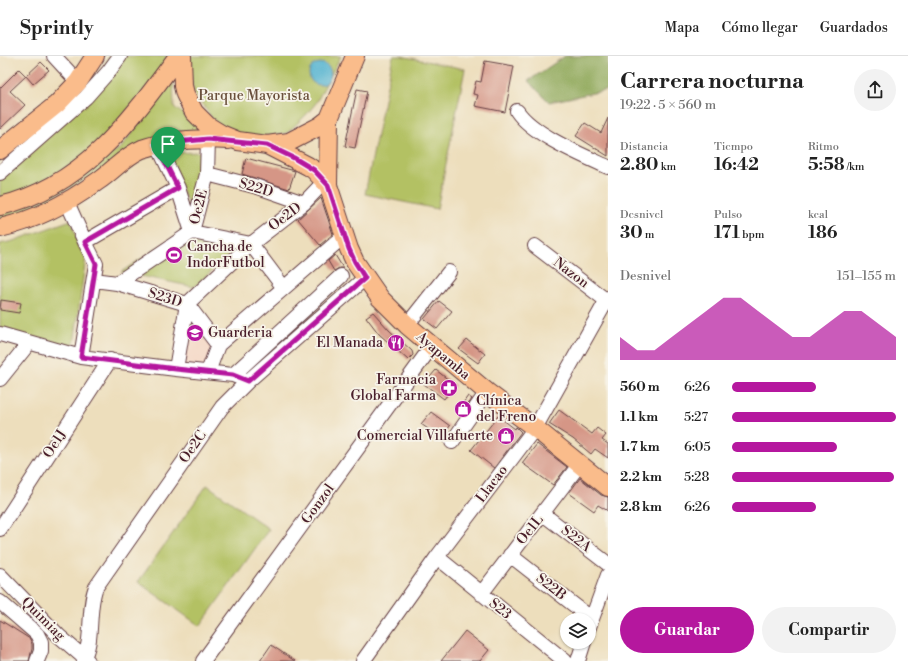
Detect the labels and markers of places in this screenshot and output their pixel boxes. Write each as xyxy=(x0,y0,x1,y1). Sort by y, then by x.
pin xyxy=(151,127,185,168)
place label: Cancha de IndorFutbol xyxy=(187,238,265,272)
sports icon: Cancha de IndorFutbol xyxy=(164,245,184,265)
school or university icon: Guarderia xyxy=(185,323,205,343)
place label: Guarderia xyxy=(208,324,273,342)
restaurant icon: El Manada xyxy=(386,333,406,353)
place label: El Manada xyxy=(316,334,384,352)
place label: Farmacia Global Farma xyxy=(351,371,437,405)
pharmacy icon: Farmacia Global Farma xyxy=(439,378,459,398)
place label: Clínica del Freno xyxy=(476,392,536,426)
shop icon: Clínica del Freno xyxy=(453,399,473,419)
shop icon: Comercial Villafuerte xyxy=(496,426,516,446)
place label: Comercial Villafuerte xyxy=(357,427,493,445)

